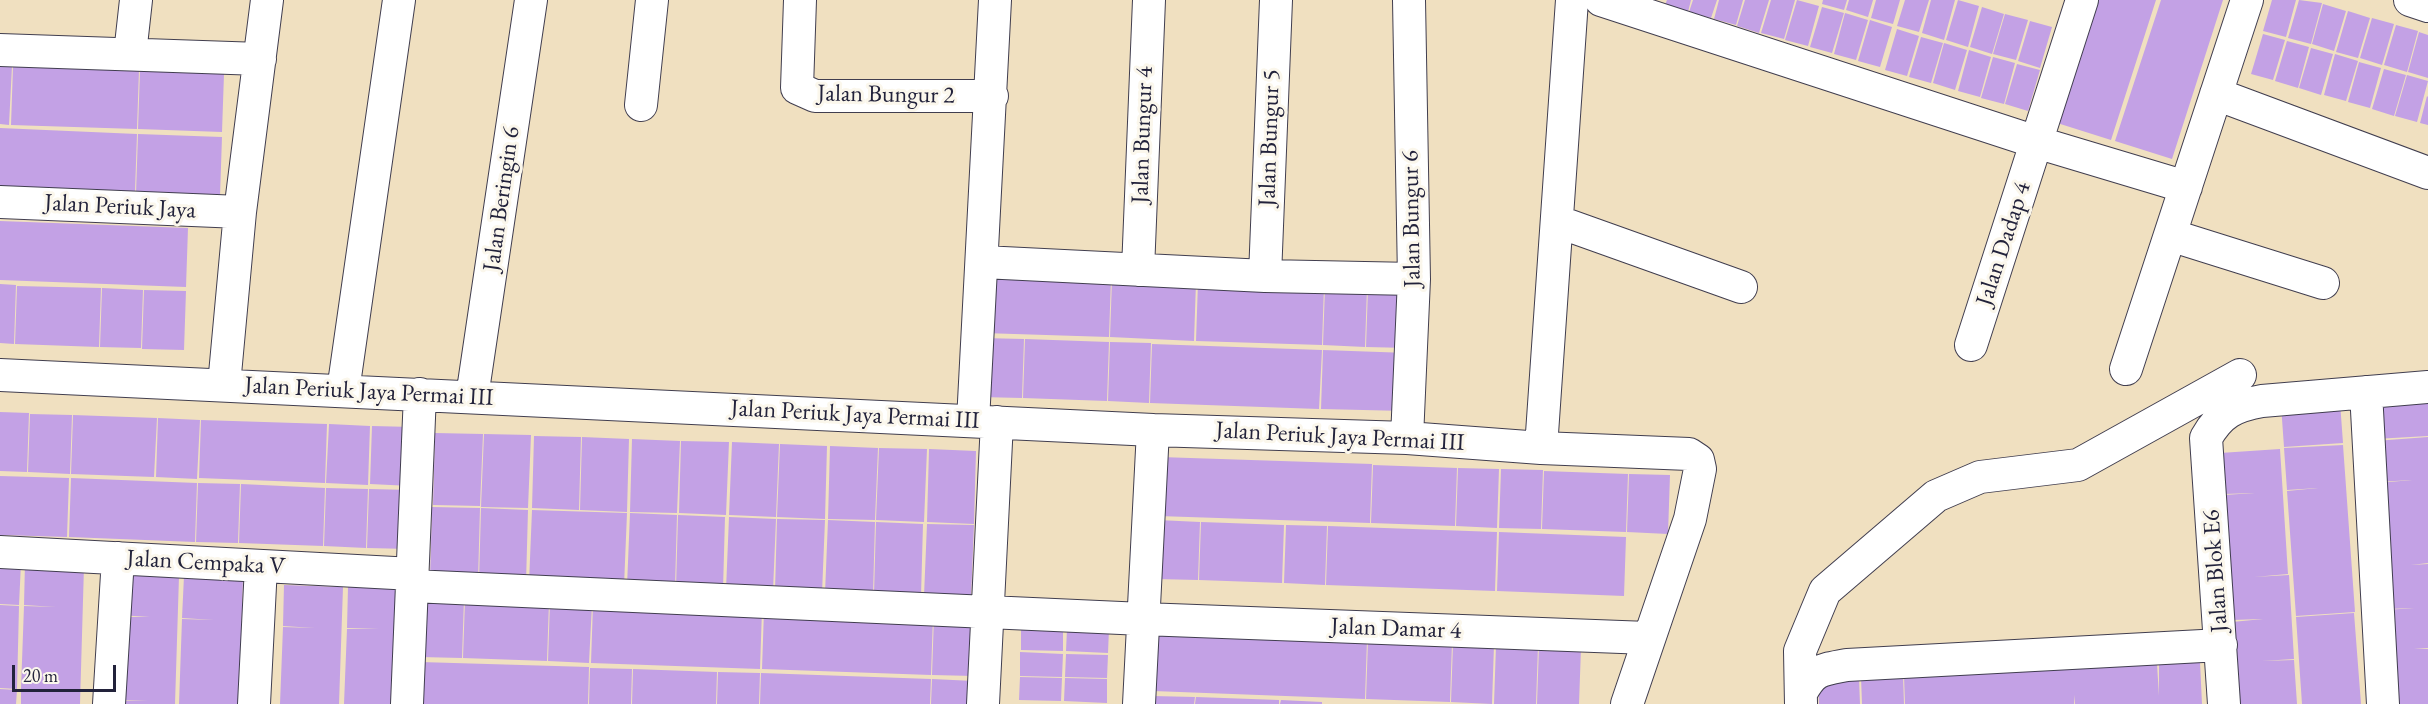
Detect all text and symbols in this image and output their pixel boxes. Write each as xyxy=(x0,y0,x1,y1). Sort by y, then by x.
street label: Jalan Bungur 4 xyxy=(1126,66,1160,204)
street label: Jalan Bungur 5 xyxy=(1253,69,1287,207)
street label: Jalan Bungur 2 xyxy=(817,79,955,111)
street label: Jalan Beringin 6 xyxy=(478,125,526,273)
street label: Jalan Bungur 6 xyxy=(1396,150,1428,288)
street label: Jalan Dadap 4 xyxy=(1970,178,2038,310)
street label: Jalan Periuk Jaya xyxy=(43,189,197,225)
street label: Jalan Periuk Jaya Permai III xyxy=(244,371,494,413)
street label: Jalan Periuk Jaya Permai III xyxy=(730,394,980,436)
street label: Jalan Periuk Jaya Permai III xyxy=(1215,416,1465,458)
street label: Jalan Blok E6 xyxy=(2197,509,2235,633)
street label: Jalan Cempaka V xyxy=(126,544,286,582)
street label: Jalan Damar 4 xyxy=(1330,612,1462,646)
scale bar xyxy=(15,653,118,691)
text: 20 m xyxy=(23,664,58,687)

